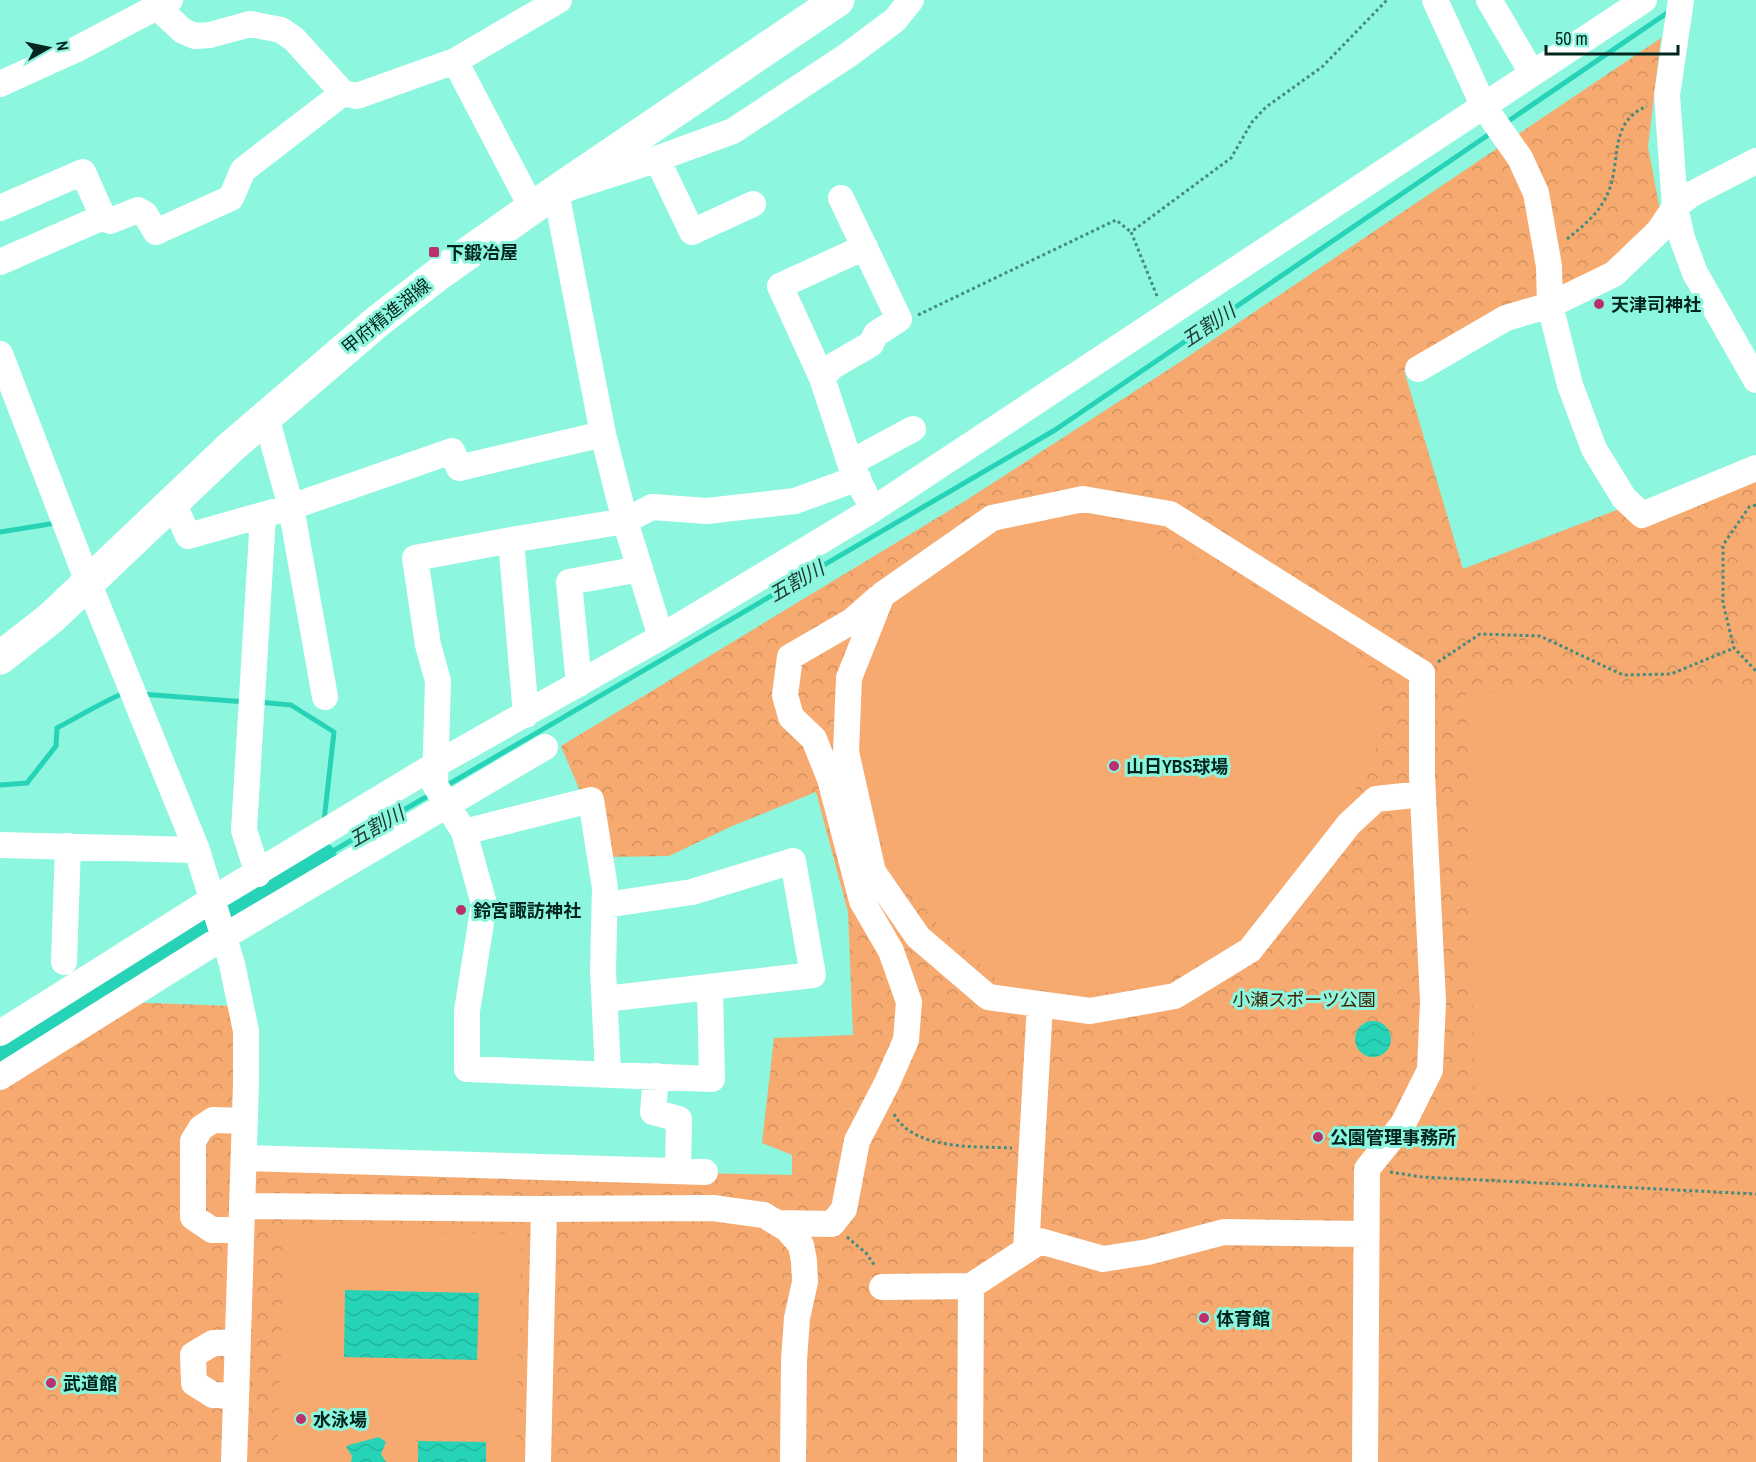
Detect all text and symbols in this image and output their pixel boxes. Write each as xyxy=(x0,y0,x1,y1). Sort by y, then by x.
north arrow xyxy=(18,18,78,78)
scale bar xyxy=(1546,18,1678,56)
text: 50 m xyxy=(1555,26,1588,51)
text: N xyxy=(51,39,74,52)
place label: 下鍛冶屋 xyxy=(446,240,518,265)
marker: 下鍛冶屋 xyxy=(427,245,441,259)
street label: 甲府精進湖線 xyxy=(336,272,436,360)
place label: 天津司神社 xyxy=(1611,292,1701,317)
water label: 五割川 xyxy=(1176,296,1242,353)
marker: 天津司神社 xyxy=(1592,297,1606,311)
water label: 五割川 xyxy=(763,553,830,608)
place label: 山日YBS球場 xyxy=(1126,754,1228,779)
marker: 山日YBS球場 xyxy=(1107,759,1121,773)
water label: 五割川 xyxy=(343,798,410,853)
place label: 鈴宮諏訪神社 xyxy=(473,898,581,923)
marker: 鈴宮諏訪神社 xyxy=(454,903,468,917)
park label: 小瀬スポーツ公園 xyxy=(1232,987,1376,1012)
place label: 公園管理事務所 xyxy=(1330,1125,1456,1150)
marker: 公園管理事務所 xyxy=(1311,1130,1325,1144)
place label: 体育館 xyxy=(1216,1306,1270,1331)
marker: 体育館 xyxy=(1197,1311,1211,1325)
place label: 武道館 xyxy=(63,1371,117,1396)
marker: 武道館 xyxy=(44,1376,58,1390)
place label: 水泳場 xyxy=(313,1407,367,1432)
marker: 水泳場 xyxy=(294,1412,308,1426)

